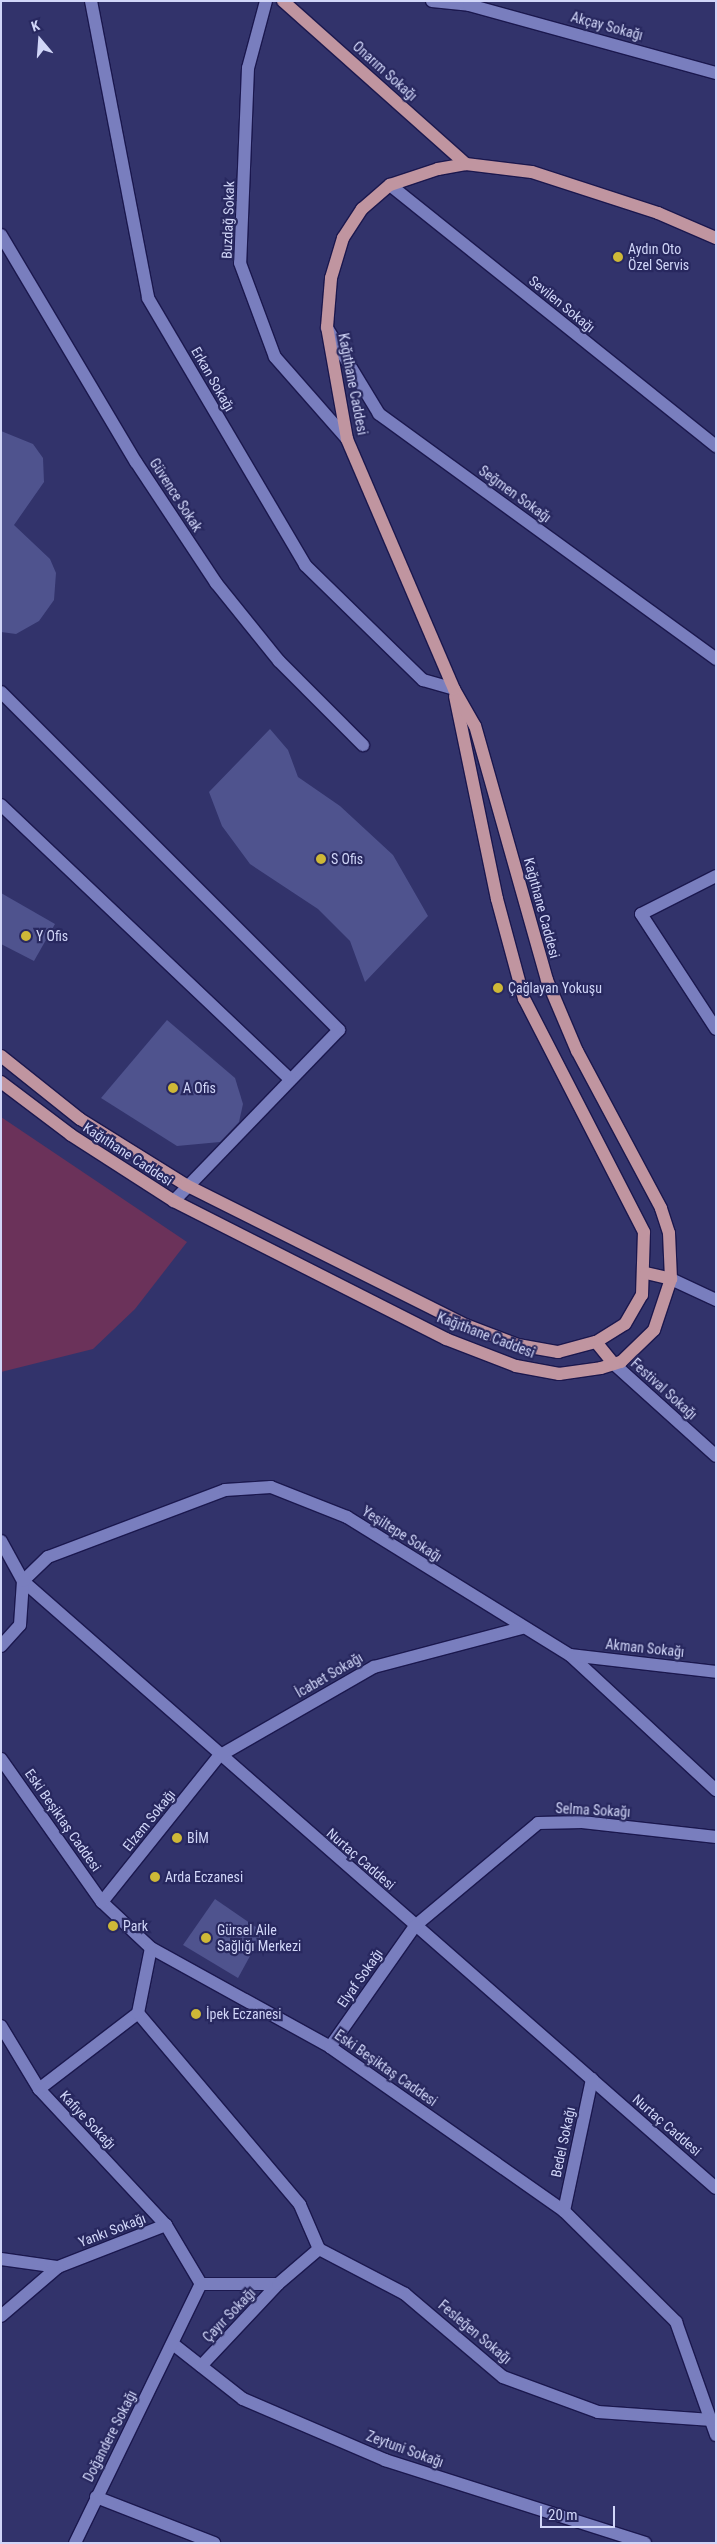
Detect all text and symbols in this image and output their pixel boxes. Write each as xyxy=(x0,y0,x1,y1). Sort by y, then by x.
street label: Akçay Sokağı xyxy=(569,8,645,44)
north arrow xyxy=(15,15,65,65)
text: K xyxy=(29,17,42,35)
street label: Onarım Sokağı xyxy=(349,38,421,104)
street label: Buzdağ Sokak xyxy=(218,181,238,259)
place label: Aydın Oto Özel Servis xyxy=(628,241,689,274)
marker: Aydın Oto Özel Servis xyxy=(612,251,624,263)
street label: Sevilen Sokağı xyxy=(526,272,598,336)
street label: Kağıthane Caddesi xyxy=(335,332,371,436)
street label: Erkan Sokağı xyxy=(188,344,238,414)
street label: Güvence Sokak xyxy=(146,455,206,535)
street label: Seğmen Sokağı xyxy=(476,462,554,526)
place label: S Ofis xyxy=(331,851,363,867)
marker: S Ofis xyxy=(315,853,327,865)
street label: Kağıthane Caddesi xyxy=(521,856,563,960)
place label: Y Ofis xyxy=(36,928,68,944)
marker: Y Ofis xyxy=(20,930,32,942)
place label: Çağlayan Yokuşu xyxy=(508,980,602,996)
marker: Çağlayan Yokuşu xyxy=(492,982,504,994)
place label: A Ofis xyxy=(183,1080,216,1096)
marker: A Ofis xyxy=(167,1082,179,1094)
street label: Kağıthane Caddesi xyxy=(80,1119,176,1189)
street label: Kağıthane Caddesi xyxy=(435,1309,537,1361)
street label: Festival Sokağı xyxy=(627,1355,701,1423)
street label: Yeşiltepe Sokağı xyxy=(359,1503,445,1565)
street label: Akman Sokağı xyxy=(605,1636,685,1660)
street label: İcabet Sokağı xyxy=(292,1649,366,1701)
street label: Eski Beşiktaş Caddesi xyxy=(21,1765,105,1875)
street label: Elzem Sokağı xyxy=(119,1786,179,1854)
street label: Selma Sokağı xyxy=(555,1800,631,1820)
street label: Nurtaç Caddesi xyxy=(323,1825,399,1893)
place label: BİM xyxy=(187,1830,209,1846)
marker: BİM xyxy=(171,1832,183,1844)
place label: Arda Eczanesi xyxy=(165,1869,243,1885)
marker: Arda Eczanesi xyxy=(149,1871,161,1883)
place label: Park xyxy=(123,1918,148,1934)
marker: Park xyxy=(107,1920,119,1932)
place label: Gürsel Aile Sağlığı Merkezi xyxy=(217,1922,301,1954)
marker: Gürsel Aile Sağlığı Merkezi xyxy=(199,1931,213,1945)
street label: Elyaf Sokağı xyxy=(334,1945,386,2011)
place label: İpek Eczanesi xyxy=(206,2006,282,2022)
marker: İpek Eczanesi xyxy=(190,2008,202,2020)
street label: Eski Beşiktaş Caddesi xyxy=(331,2026,441,2110)
street label: Kafiye Sokağı xyxy=(57,2087,119,2153)
street label: Nurtaç Caddesi xyxy=(629,2091,705,2159)
street label: Bedel Sokağı xyxy=(547,2105,579,2179)
street label: Yankı Sokağı xyxy=(76,2209,148,2251)
street label: Çayır Sokağı xyxy=(199,2284,259,2346)
street label: Fesleğen Sokağı xyxy=(435,2297,515,2367)
street label: Doğandere Sokağı xyxy=(80,2387,140,2485)
street label: Zeytuni Sokağı xyxy=(364,2427,446,2471)
scale bar xyxy=(542,2496,617,2528)
text: 20 m xyxy=(548,2506,578,2524)

